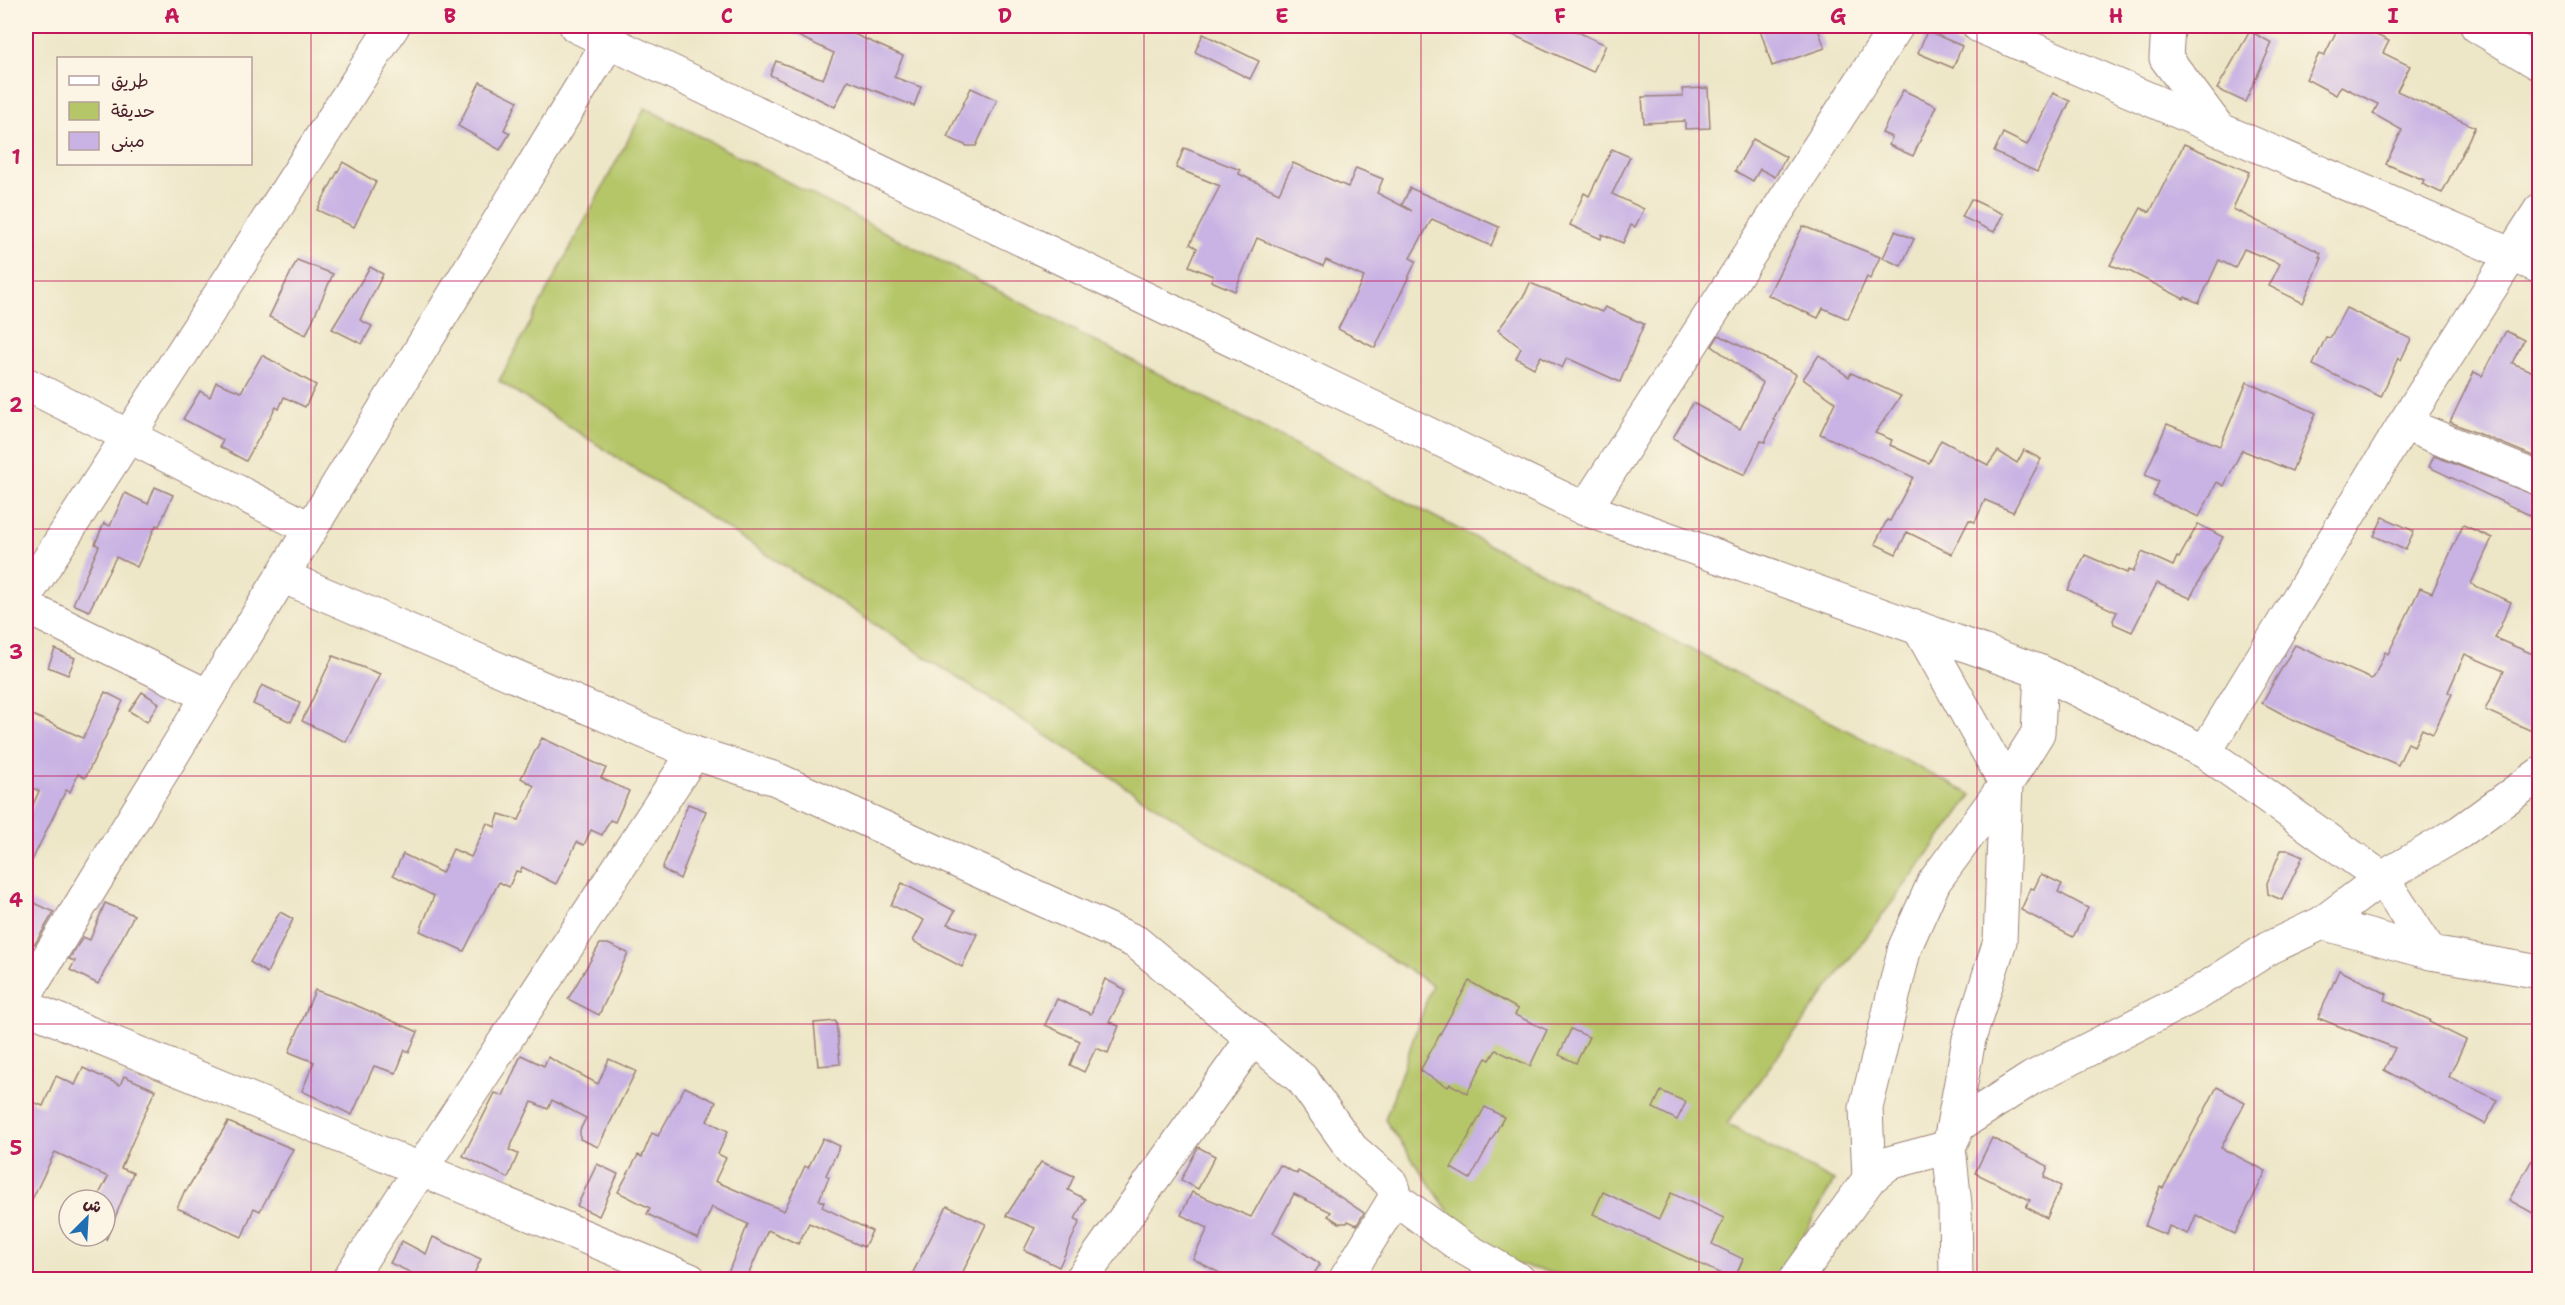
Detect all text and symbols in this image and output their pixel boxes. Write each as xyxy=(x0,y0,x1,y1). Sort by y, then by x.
text: A xyxy=(164,3,180,29)
text: B xyxy=(444,3,456,29)
text: C xyxy=(721,3,733,29)
text: D xyxy=(998,3,1012,29)
text: E xyxy=(1275,3,1289,29)
text: F xyxy=(1554,3,1566,29)
text: G xyxy=(1830,3,1846,29)
text: H xyxy=(2109,3,2123,29)
text: I xyxy=(2387,3,2399,29)
legend xyxy=(57,57,252,165)
text: طريق xyxy=(111,69,149,93)
text: حديقة xyxy=(111,99,155,123)
text: مبنى xyxy=(111,129,145,153)
text: 1 xyxy=(11,144,21,170)
text: 2 xyxy=(9,392,23,418)
text: 3 xyxy=(9,639,23,665)
text: 4 xyxy=(9,887,23,913)
text: 5 xyxy=(10,1135,22,1161)
north arrow xyxy=(57,1188,117,1248)
text: ش xyxy=(81,1192,105,1218)

